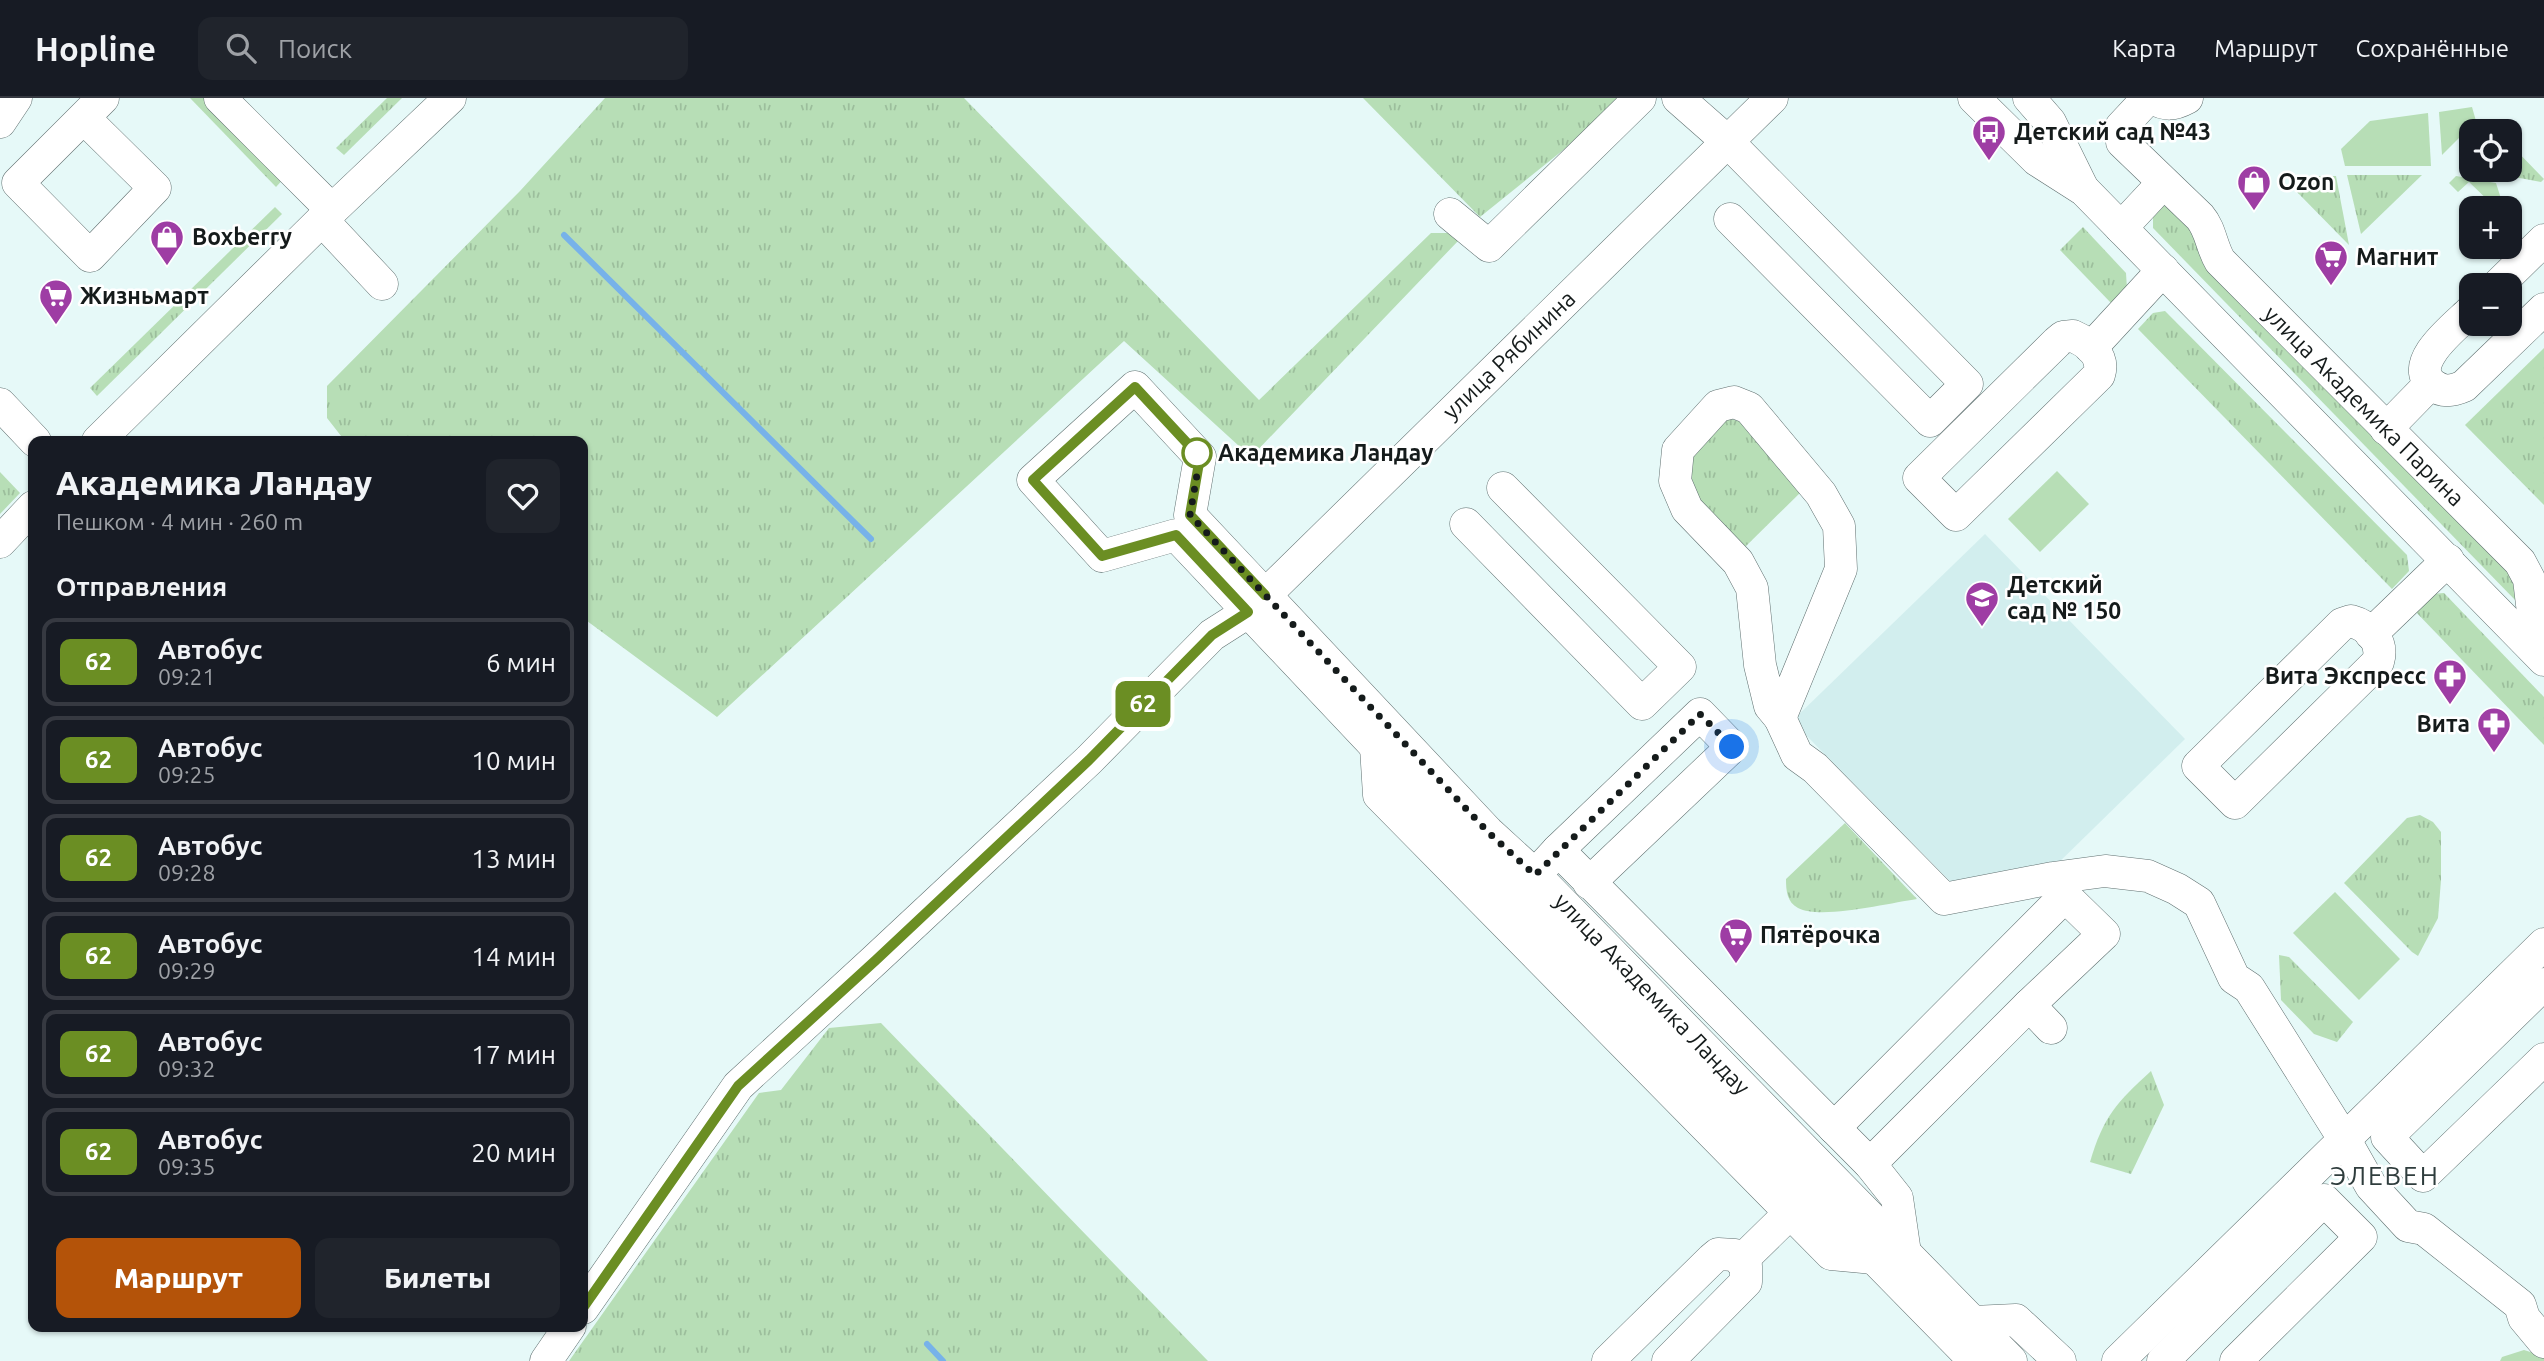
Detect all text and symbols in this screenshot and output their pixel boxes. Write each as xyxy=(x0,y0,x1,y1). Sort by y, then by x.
search box xyxy=(198,17,688,80)
icon: search xyxy=(222,29,260,67)
text: Hopline xyxy=(35,30,156,67)
text: Поиск xyxy=(278,34,352,63)
text: Карта xyxy=(2112,35,2176,62)
text: Маршрут xyxy=(2214,35,2318,62)
text: Сохранённые xyxy=(2356,35,2509,62)
bus stop icon: Детский сад №43 xyxy=(1970,113,2008,162)
place label: Детский сад №43 xyxy=(2014,119,2211,144)
map controls xyxy=(2459,119,2522,336)
button: locate xyxy=(2459,119,2522,182)
shop icon: Ozon xyxy=(2235,163,2273,212)
place label: Ozon xyxy=(2278,169,2334,194)
button: + xyxy=(2459,196,2522,259)
shop icon: Boxberry xyxy=(148,218,186,267)
place label: Boxberry xyxy=(192,224,292,249)
supermarket icon: Магнит xyxy=(2312,238,2350,287)
place label: Магнит xyxy=(2356,244,2439,269)
button: − xyxy=(2459,273,2522,336)
supermarket icon: Жизньмарт xyxy=(37,277,75,326)
place label: Жизньмарт xyxy=(80,283,209,308)
street label: улица Рябинина xyxy=(1437,285,1580,424)
street label: улица Академика Парина xyxy=(2259,301,2469,511)
marker: Академика Ландау xyxy=(1182,438,1212,468)
place label: Академика Ландау xyxy=(1218,440,1434,465)
button: heart xyxy=(486,459,560,533)
text: Академика Ландау xyxy=(56,464,372,501)
text: Пешком · 4 мин · 260 m xyxy=(56,509,303,534)
text: Отправления xyxy=(56,572,227,601)
place label: Детский сад № 150 xyxy=(2007,572,2121,623)
school or university icon: Детский сад № 150 xyxy=(1963,579,2001,628)
text: Автобус xyxy=(158,635,262,664)
text: 62 xyxy=(85,648,112,675)
text: 6 мин xyxy=(486,648,556,677)
pharmacy icon: Вита Экспресс xyxy=(2431,657,2469,706)
place label: Вита Экспресс xyxy=(2265,663,2426,688)
text: 09:21 xyxy=(158,664,216,689)
line badge: 62 xyxy=(1112,681,1174,727)
text: 62 xyxy=(1129,690,1157,717)
pharmacy icon: Вита xyxy=(2475,705,2513,754)
place label: Вита xyxy=(2417,711,2470,736)
your location xyxy=(1714,729,1749,764)
text: Автобус xyxy=(158,733,262,762)
text: 62 xyxy=(85,746,112,773)
text: 10 мин xyxy=(471,746,556,775)
text: 09:25 xyxy=(158,762,216,787)
text: Автобус xyxy=(158,831,262,860)
text: 62 xyxy=(85,844,112,871)
text: 13 мин xyxy=(471,844,556,873)
text: 09:28 xyxy=(158,860,216,885)
street label: улица Академика Ландау xyxy=(1550,888,1755,1099)
supermarket icon: Пятёрочка xyxy=(1717,916,1755,965)
place label: Пятёрочка xyxy=(1760,922,1880,947)
text: Автобус xyxy=(158,929,262,958)
text: 62 xyxy=(85,942,112,969)
text: 14 мин xyxy=(471,942,556,971)
text: 09:29 xyxy=(158,958,216,983)
text: Автобус xyxy=(158,1027,262,1056)
text: 62 xyxy=(85,1040,112,1067)
text: 17 мин xyxy=(471,1040,556,1069)
text: 09:32 xyxy=(158,1056,216,1081)
text: Автобус xyxy=(158,1125,262,1154)
text: 62 xyxy=(85,1138,112,1165)
text: 20 мин xyxy=(471,1138,556,1167)
text: 09:35 xyxy=(158,1154,216,1179)
district label: ЭЛЕВЕН xyxy=(2330,1161,2440,1190)
button: Маршрут xyxy=(56,1238,301,1318)
button: Билеты xyxy=(315,1238,560,1318)

